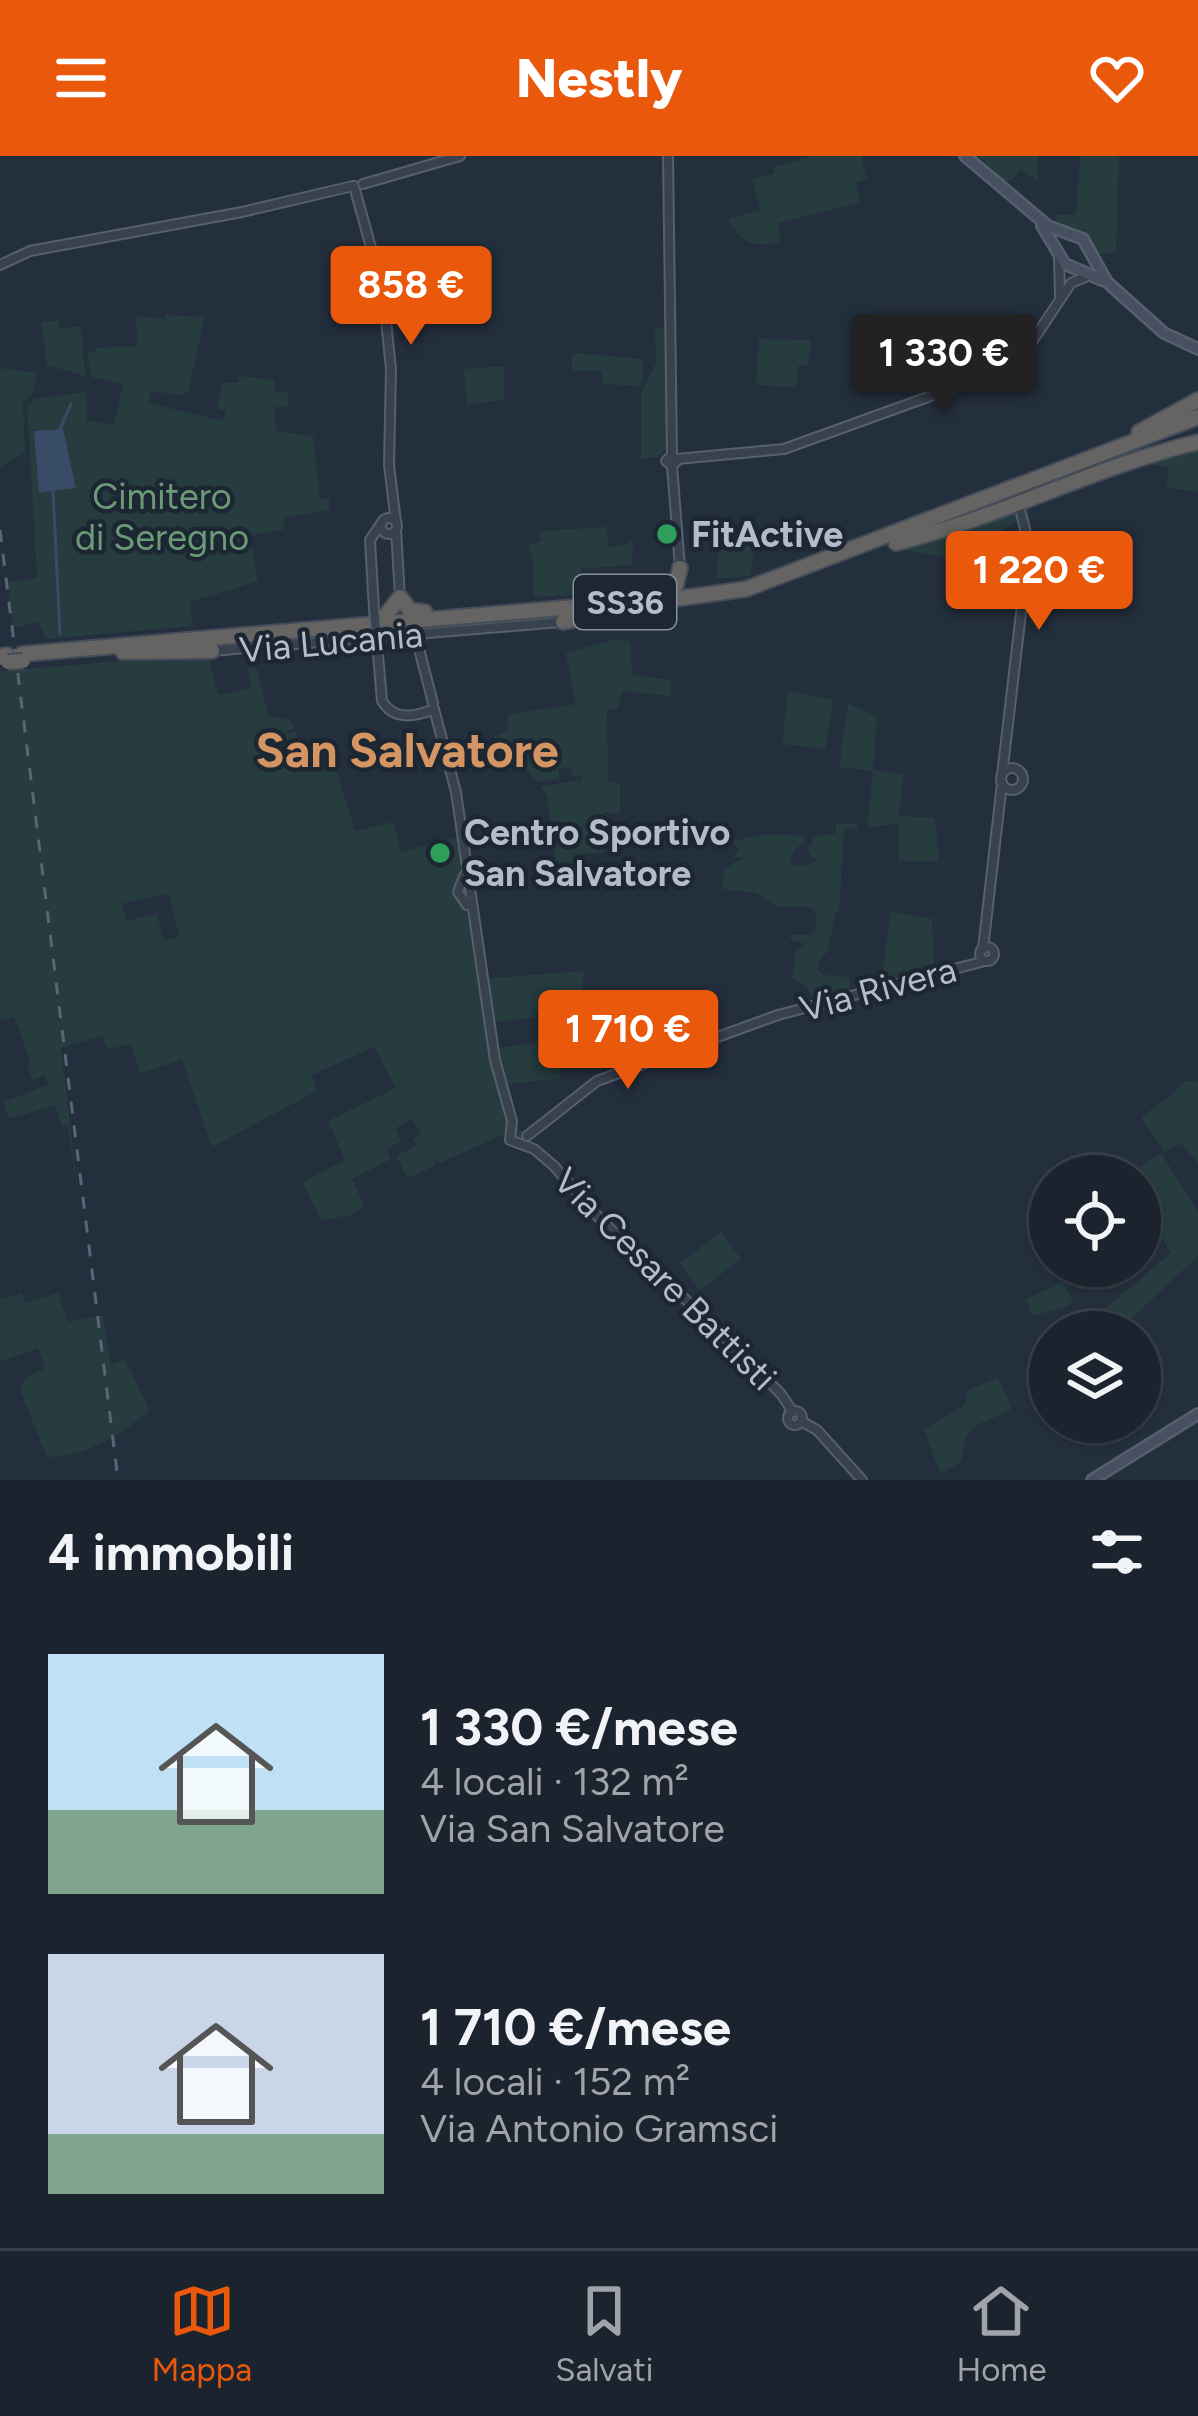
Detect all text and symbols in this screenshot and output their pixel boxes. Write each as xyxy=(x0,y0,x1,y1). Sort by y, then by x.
icon: menu xyxy=(48,45,114,111)
icon: heart xyxy=(1084,45,1150,111)
text: Nestly xyxy=(516,46,682,111)
pin: 858 € xyxy=(327,246,495,348)
text: 858 € xyxy=(358,261,464,308)
pin: 1 330 € xyxy=(833,314,1055,416)
text: 1 330 € xyxy=(879,329,1009,376)
park label: Cimitero di Seregno xyxy=(75,475,249,559)
place label: FitActive xyxy=(691,513,843,556)
marker: FitActive xyxy=(654,521,680,547)
pin: 1 220 € xyxy=(928,531,1150,633)
text: 1 220 € xyxy=(973,546,1105,593)
road number: SS36 xyxy=(574,575,676,629)
street label: Via Lucania xyxy=(237,613,425,671)
district label: San Salvatore xyxy=(256,721,558,779)
place label: Centro Sportivo San Salvatore xyxy=(464,811,730,895)
marker: Centro Sportivo San Salvatore xyxy=(427,840,453,866)
street label: Via Rivera xyxy=(795,948,961,1030)
pin: 1 710 € xyxy=(517,990,739,1092)
text: 1 710 € xyxy=(565,1005,691,1052)
map controls xyxy=(1029,1155,1161,1443)
button: locate xyxy=(1029,1155,1161,1287)
street label: Via Cesare Battisti xyxy=(545,1159,785,1399)
button: layers xyxy=(1029,1311,1161,1443)
icon: filters xyxy=(1084,1519,1150,1585)
text: 4 immobili xyxy=(48,1522,294,1583)
text: 1 330 €/mese xyxy=(420,1697,738,1758)
icon: home xyxy=(144,1702,288,1846)
text: 4 locali · 132 m² xyxy=(420,1758,689,1805)
text: Via San Salvatore xyxy=(420,1805,725,1852)
text: 1 710 €/mese xyxy=(420,1997,731,2058)
icon: home xyxy=(144,2002,288,2146)
text: 4 locali · 152 m² xyxy=(420,2058,690,2105)
text: Via Antonio Gramsci xyxy=(420,2105,778,2152)
tab: Mappa xyxy=(152,2278,252,2389)
tab: Salvati xyxy=(555,2278,653,2389)
tab: Home xyxy=(956,2278,1046,2389)

